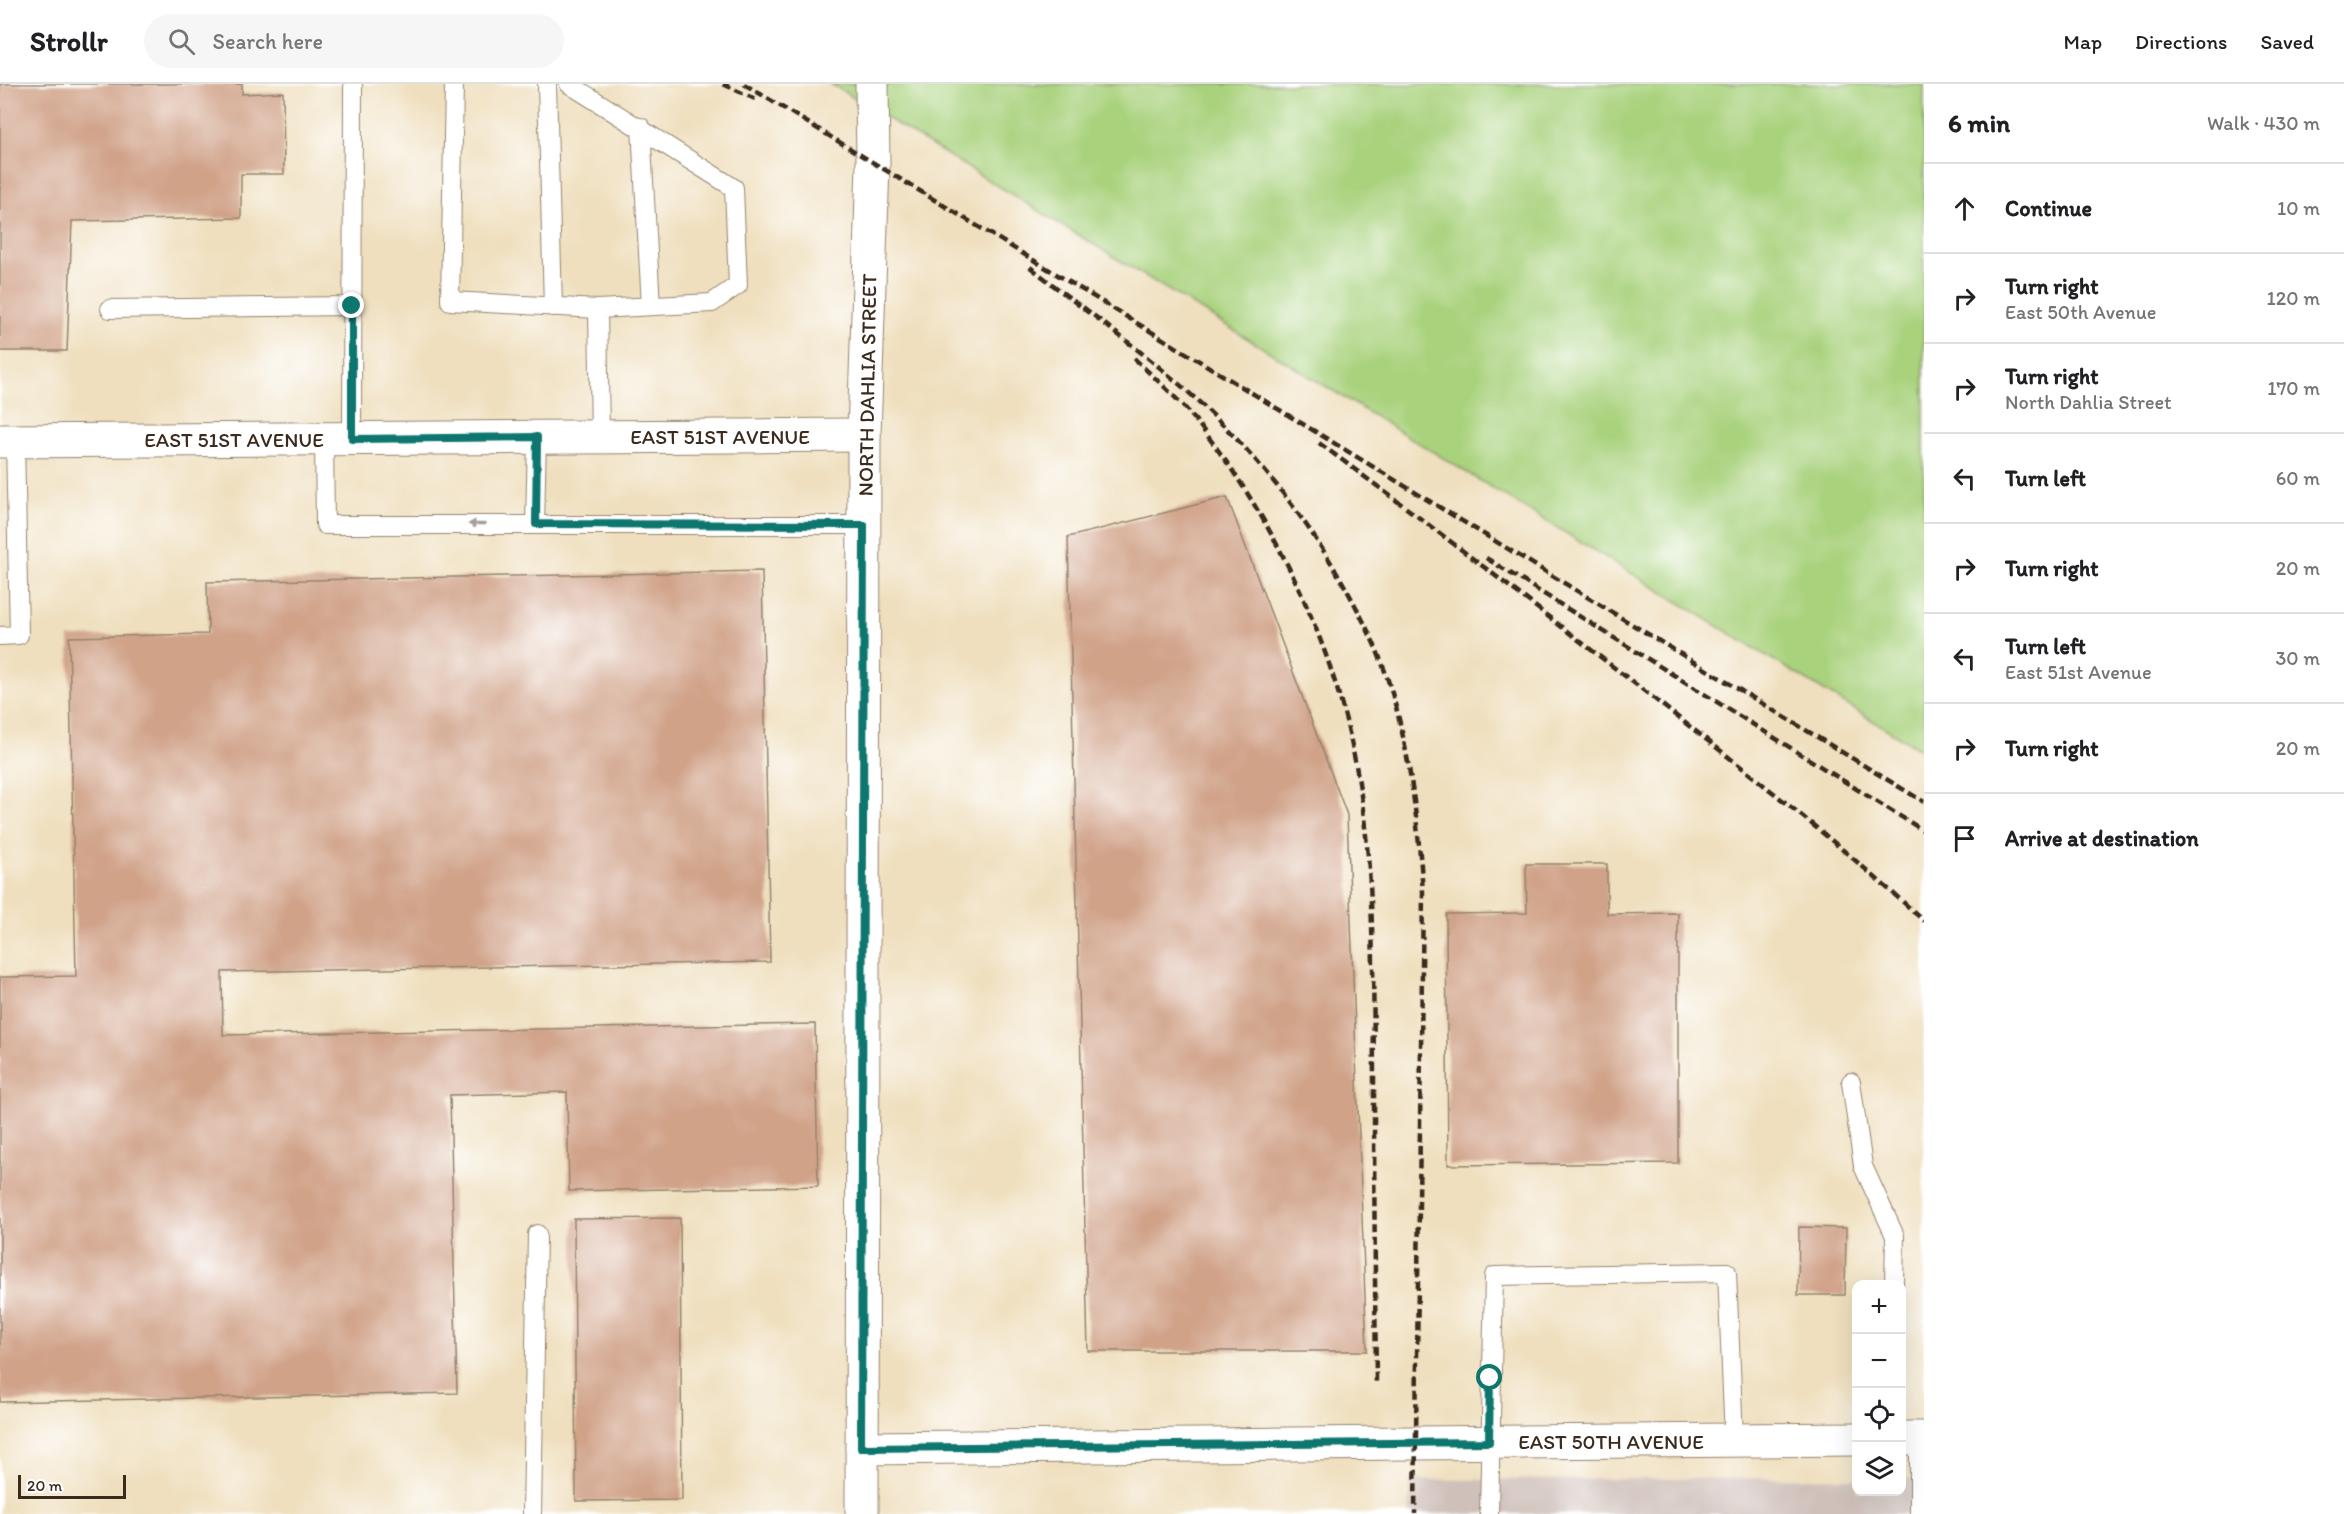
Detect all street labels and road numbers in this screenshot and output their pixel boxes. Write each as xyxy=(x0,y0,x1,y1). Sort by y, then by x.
street label: NORTH DAHLIA STREET xyxy=(853,273,881,497)
street label: EAST 51ST AVENUE xyxy=(630,424,810,449)
street label: EAST 51ST AVENUE xyxy=(144,427,324,452)
street label: EAST 50TH AVENUE xyxy=(1518,1429,1704,1454)

